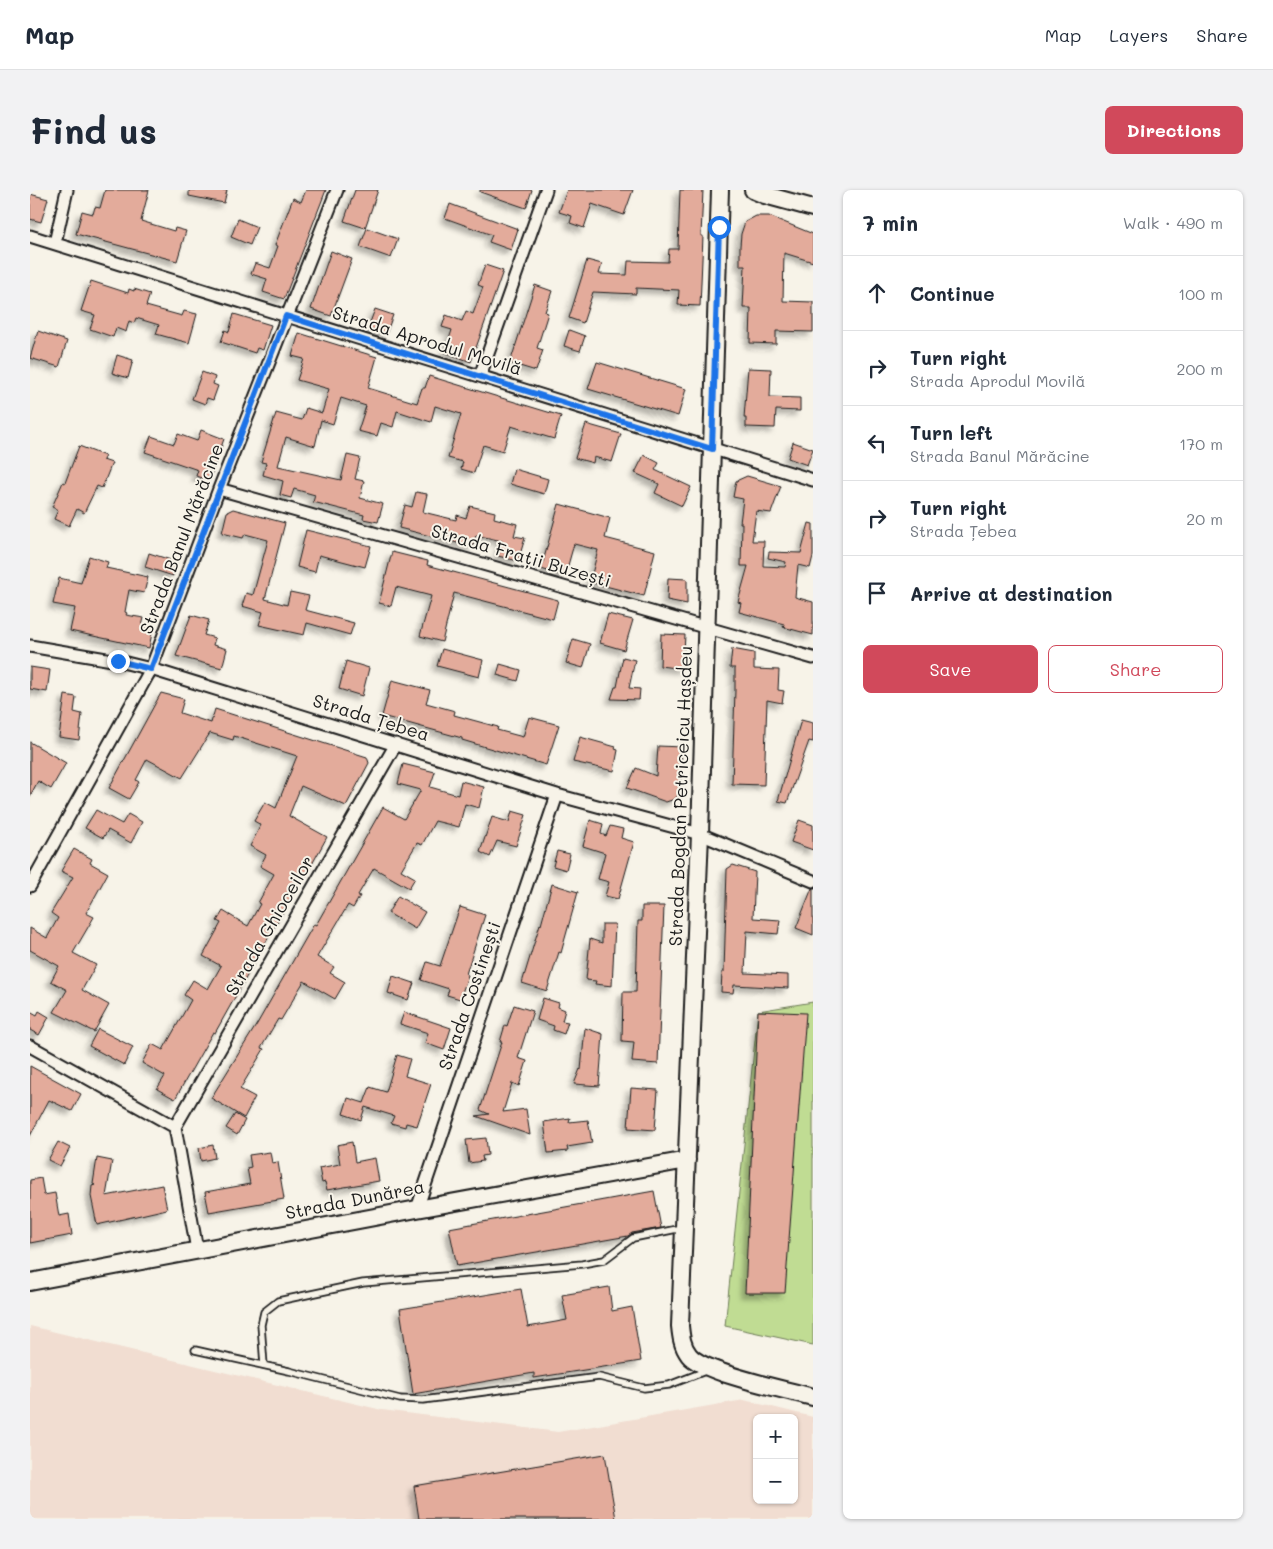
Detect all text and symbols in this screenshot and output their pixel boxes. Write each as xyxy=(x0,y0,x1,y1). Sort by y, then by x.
text: Map xyxy=(25,19,74,50)
text: Map xyxy=(1045,23,1081,47)
text: Layers xyxy=(1109,23,1168,47)
text: Share xyxy=(1196,23,1248,47)
button: Directions xyxy=(1105,106,1243,154)
text: Find us xyxy=(30,107,157,153)
text: 7 min xyxy=(863,209,918,236)
text: Walk · 490 m xyxy=(1123,212,1223,233)
route start xyxy=(708,216,731,239)
icon: ahead xyxy=(863,279,891,307)
text: Continue xyxy=(910,281,995,306)
text: 100 m xyxy=(1178,283,1223,304)
street label: Strada Aprodul Movilă xyxy=(329,300,525,380)
text: Turn right xyxy=(910,345,1007,370)
icon: right xyxy=(863,354,891,382)
text: 200 m xyxy=(1176,358,1223,379)
text: Strada Aprodul Movilă xyxy=(910,370,1085,391)
text: Turn left xyxy=(910,420,993,445)
icon: left xyxy=(863,429,891,457)
text: 170 m xyxy=(1179,433,1223,454)
street label: Strada Banul Mărăcine xyxy=(134,440,229,637)
text: Strada Banul Mărăcine xyxy=(910,445,1090,466)
text: Turn right xyxy=(910,495,1007,520)
icon: right xyxy=(863,504,891,532)
text: 20 m xyxy=(1186,508,1223,529)
street label: Strada Frații Buzești xyxy=(429,518,614,592)
text: Strada Țebea xyxy=(910,520,1017,541)
icon: arrive xyxy=(863,579,891,607)
text: Arrive at destination xyxy=(910,581,1113,606)
street label: Strada Bogdan Petriceicu Hașdeu xyxy=(663,645,697,947)
button: Save xyxy=(863,645,1038,693)
button: Share xyxy=(1048,645,1223,693)
route end xyxy=(107,650,130,673)
street label: Strada Țebea xyxy=(310,688,432,746)
street label: Strada Ghioceilor xyxy=(219,851,319,1000)
street label: Strada Costinești xyxy=(432,918,506,1073)
street label: Strada Dunărea xyxy=(283,1174,427,1224)
map controls xyxy=(753,1414,798,1504)
button: + xyxy=(753,1414,798,1459)
button: − xyxy=(753,1459,798,1504)

